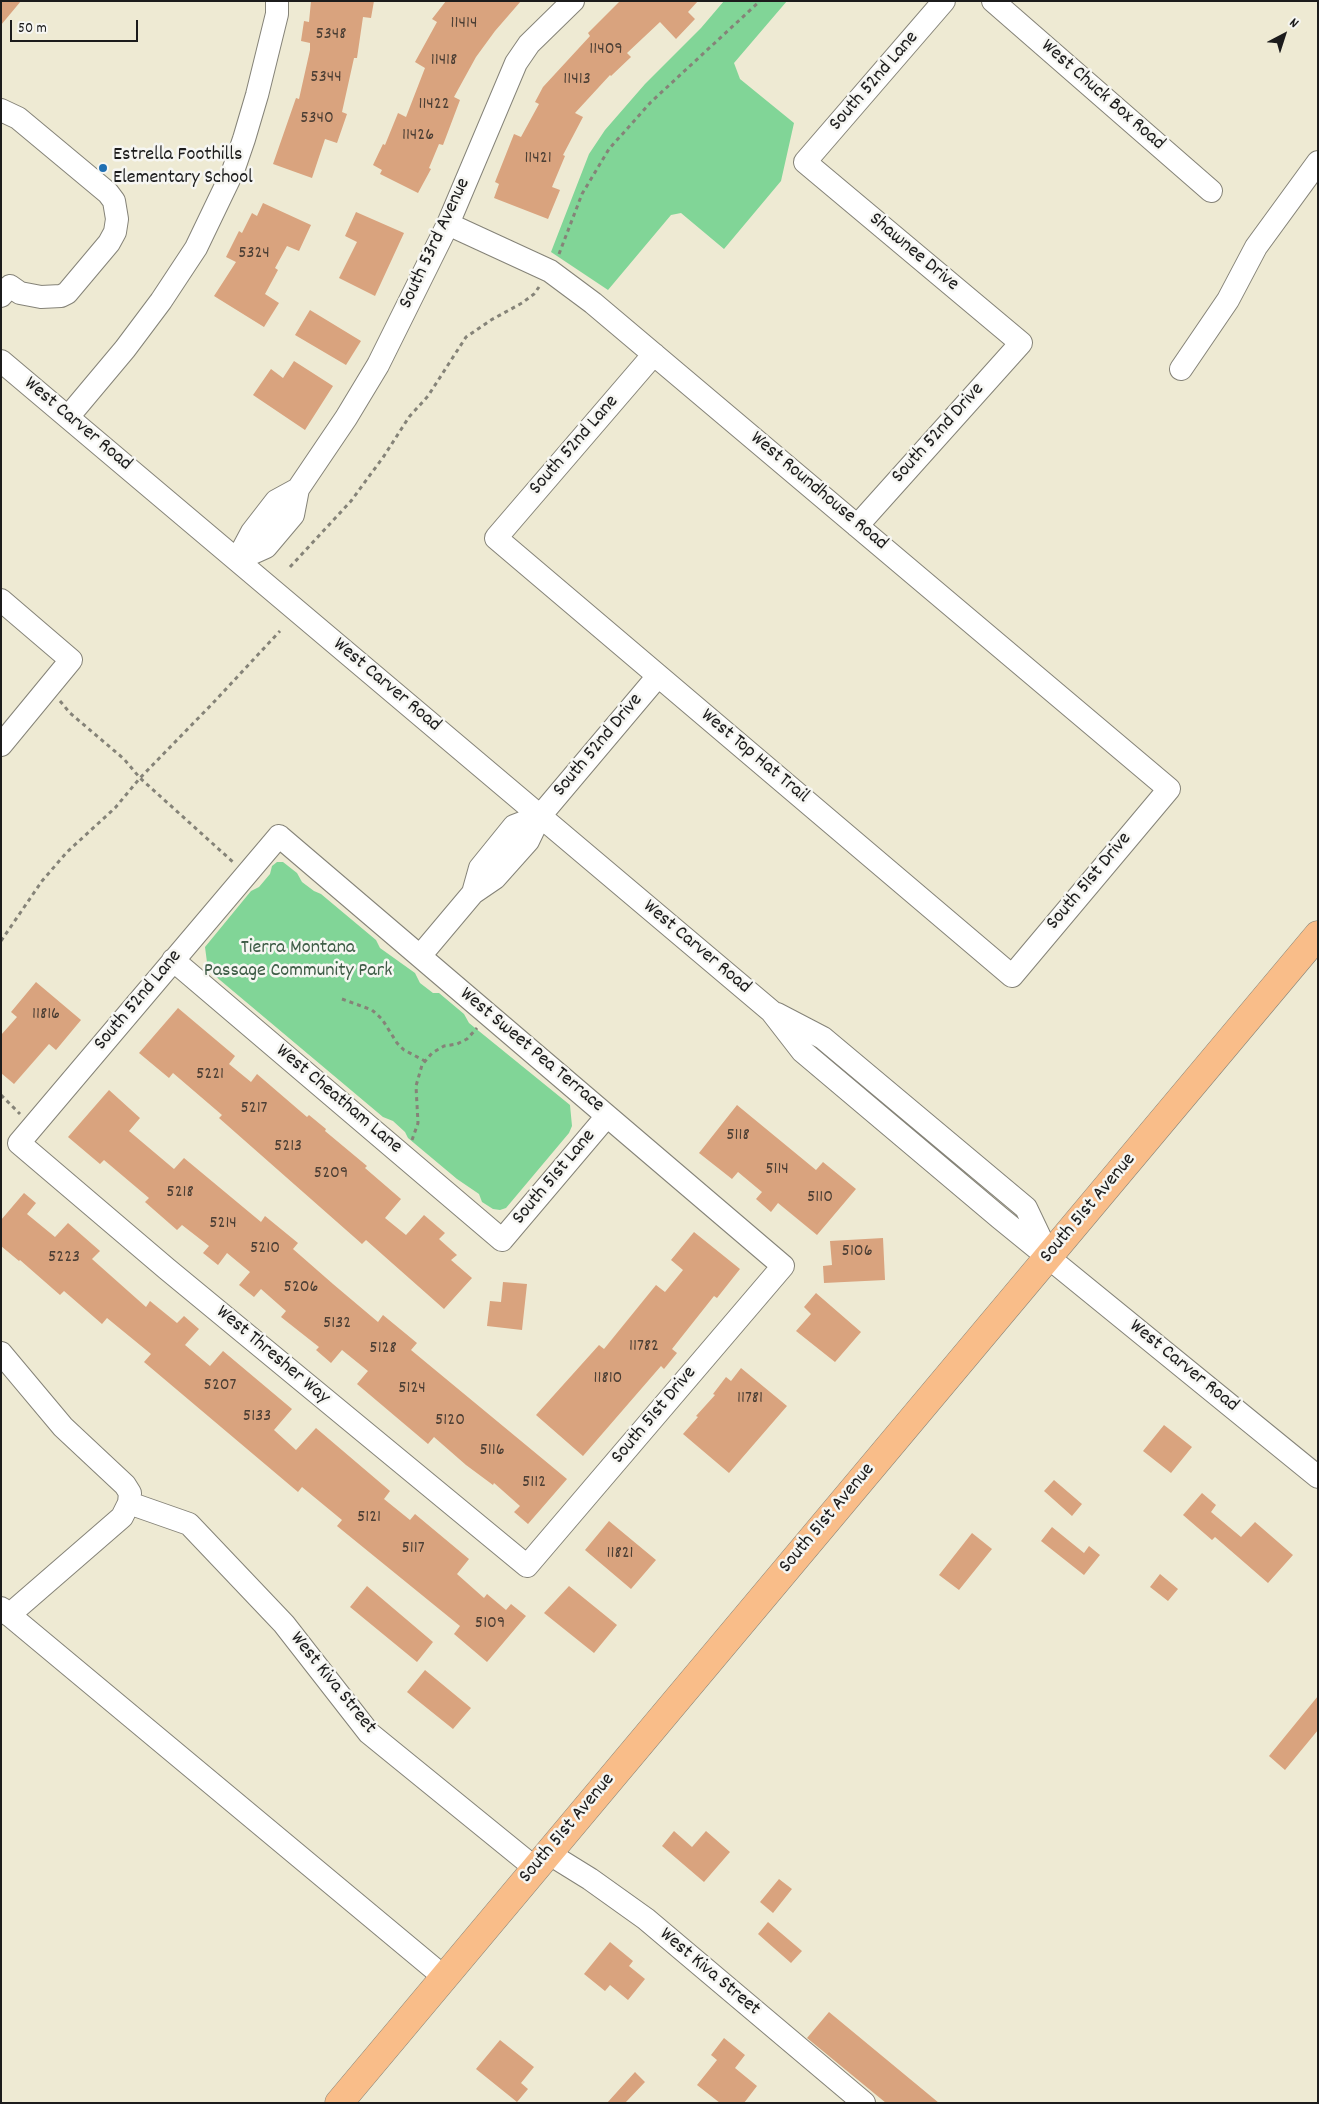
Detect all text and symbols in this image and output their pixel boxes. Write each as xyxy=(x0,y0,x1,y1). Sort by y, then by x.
scale bar xyxy=(12,10,140,42)
north arrow xyxy=(1259,10,1309,60)
house number: 11414 xyxy=(451,14,477,36)
text: N xyxy=(1285,14,1303,33)
text: 50 m xyxy=(18,18,47,40)
house number: 5348 xyxy=(315,25,347,47)
street label: South 52nd Lane xyxy=(825,27,925,137)
street label: West Chuck Box Road xyxy=(1035,35,1169,157)
house number: 11409 xyxy=(589,40,623,62)
house number: 11418 xyxy=(431,51,457,73)
house number: 5344 xyxy=(310,68,342,90)
house number: 11413 xyxy=(563,70,591,92)
house number: 11422 xyxy=(418,95,450,117)
house number: 5340 xyxy=(300,109,334,131)
house number: 11426 xyxy=(402,126,434,148)
place label: Estrella Foothills Elementary School xyxy=(113,144,253,191)
house number: 11421 xyxy=(524,149,552,171)
marker: Estrella Foothills Elementary School xyxy=(97,162,109,174)
street label: South 53rd Avenue xyxy=(395,175,477,313)
street label: Shawnee Drive xyxy=(863,208,963,298)
house number: 5324 xyxy=(238,244,270,266)
street label: West Carver Road xyxy=(18,373,136,477)
street label: South 52nd Drive xyxy=(888,379,990,489)
street label: South 52nd Lane xyxy=(525,391,625,501)
street label: West Roundhouse Road xyxy=(744,427,892,557)
street label: West Carver Road xyxy=(327,634,445,738)
street label: South 52nd Drive xyxy=(549,690,649,802)
street label: West Top Hat Trail xyxy=(695,705,813,809)
street label: South 51st Drive xyxy=(1042,828,1138,936)
street label: West Carver Road xyxy=(637,896,755,1000)
park label: Tierra Montana Passage Community Park xyxy=(204,937,392,984)
street label: South 52nd Lane xyxy=(90,946,188,1056)
street label: West Sweet Pea Terrace xyxy=(454,983,608,1119)
house number: 11816 xyxy=(32,1005,60,1027)
street label: West Cheatham Lane xyxy=(270,1040,406,1160)
house number: 5221 xyxy=(196,1065,224,1087)
house number: 5217 xyxy=(240,1099,268,1121)
street label: South 51st Lane xyxy=(508,1125,602,1231)
house number: 5118 xyxy=(726,1126,750,1148)
house number: 5213 xyxy=(274,1137,302,1159)
street label: South 51st Avenue xyxy=(1036,1149,1142,1269)
house number: 5114 xyxy=(765,1160,789,1182)
house number: 5209 xyxy=(314,1164,348,1186)
house number: 5218 xyxy=(166,1183,194,1205)
house number: 5110 xyxy=(807,1188,833,1210)
house number: 5214 xyxy=(209,1214,237,1236)
house number: 5210 xyxy=(250,1239,280,1261)
house number: 5106 xyxy=(842,1242,872,1264)
house number: 5223 xyxy=(48,1248,80,1270)
house number: 5206 xyxy=(284,1278,318,1300)
street label: West Thresher Way xyxy=(210,1301,334,1411)
house number: 5132 xyxy=(323,1314,351,1336)
street label: West Carver Road xyxy=(1123,1316,1243,1418)
house number: 11782 xyxy=(629,1337,659,1359)
house number: 5128 xyxy=(369,1339,397,1361)
street label: South 51st Drive xyxy=(607,1362,703,1470)
house number: 11810 xyxy=(594,1369,622,1391)
house number: 5207 xyxy=(204,1376,236,1398)
house number: 5124 xyxy=(398,1379,426,1401)
house number: 11781 xyxy=(737,1389,763,1411)
house number: 5133 xyxy=(243,1407,271,1429)
house number: 5120 xyxy=(435,1411,465,1433)
house number: 5116 xyxy=(479,1441,505,1463)
street label: South 51st Avenue xyxy=(775,1459,881,1579)
house number: 5112 xyxy=(522,1473,546,1495)
house number: 5121 xyxy=(357,1508,381,1530)
house number: 5117 xyxy=(401,1539,425,1561)
house number: 11821 xyxy=(607,1544,633,1566)
house number: 5109 xyxy=(475,1614,505,1636)
street label: West Kiva Street xyxy=(284,1628,380,1740)
street label: South 51st Avenue xyxy=(515,1769,621,1889)
street label: West Kiva Street xyxy=(654,1924,764,2022)

